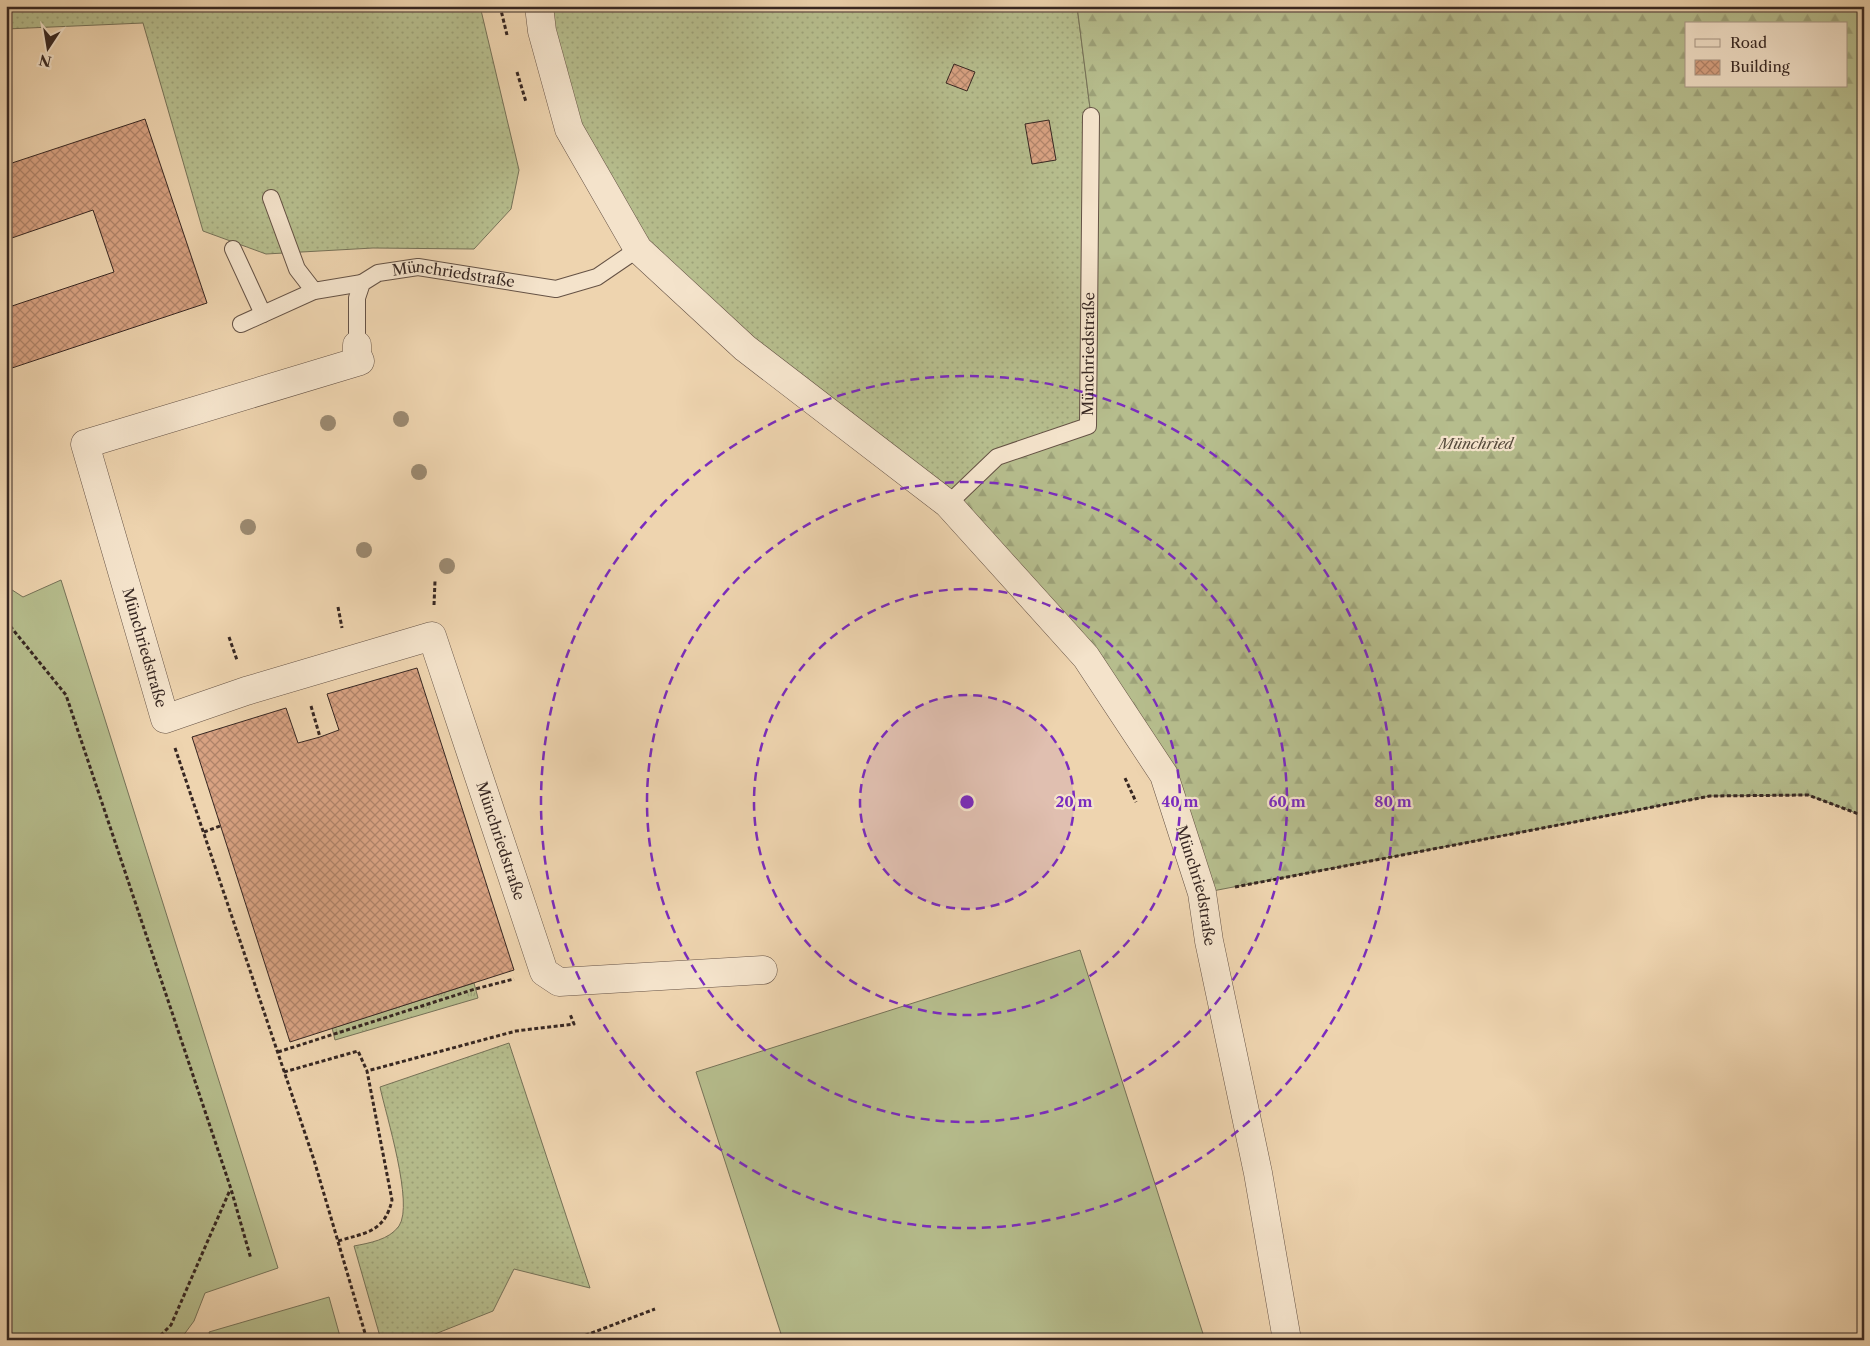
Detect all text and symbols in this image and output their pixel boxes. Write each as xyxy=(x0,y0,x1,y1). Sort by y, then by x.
north arrow xyxy=(22,22,72,72)
legend xyxy=(1685,22,1848,88)
text: Road xyxy=(1730,33,1767,52)
text: N xyxy=(37,51,53,71)
text: Building xyxy=(1730,57,1790,76)
street label: Münchriedstraße xyxy=(391,257,516,291)
street label: Münchriedstraße xyxy=(1078,292,1098,416)
park label: Münchried xyxy=(1437,434,1515,453)
street label: Münchriedstraße xyxy=(118,585,171,710)
street label: Münchriedstraße xyxy=(472,779,529,903)
text: 20 m xyxy=(1055,792,1093,811)
text: 40 m xyxy=(1161,792,1199,811)
text: 60 m xyxy=(1268,792,1306,811)
text: 80 m xyxy=(1374,792,1412,811)
centre of rings xyxy=(958,793,976,811)
street label: Münchriedstraße xyxy=(1172,823,1220,948)

